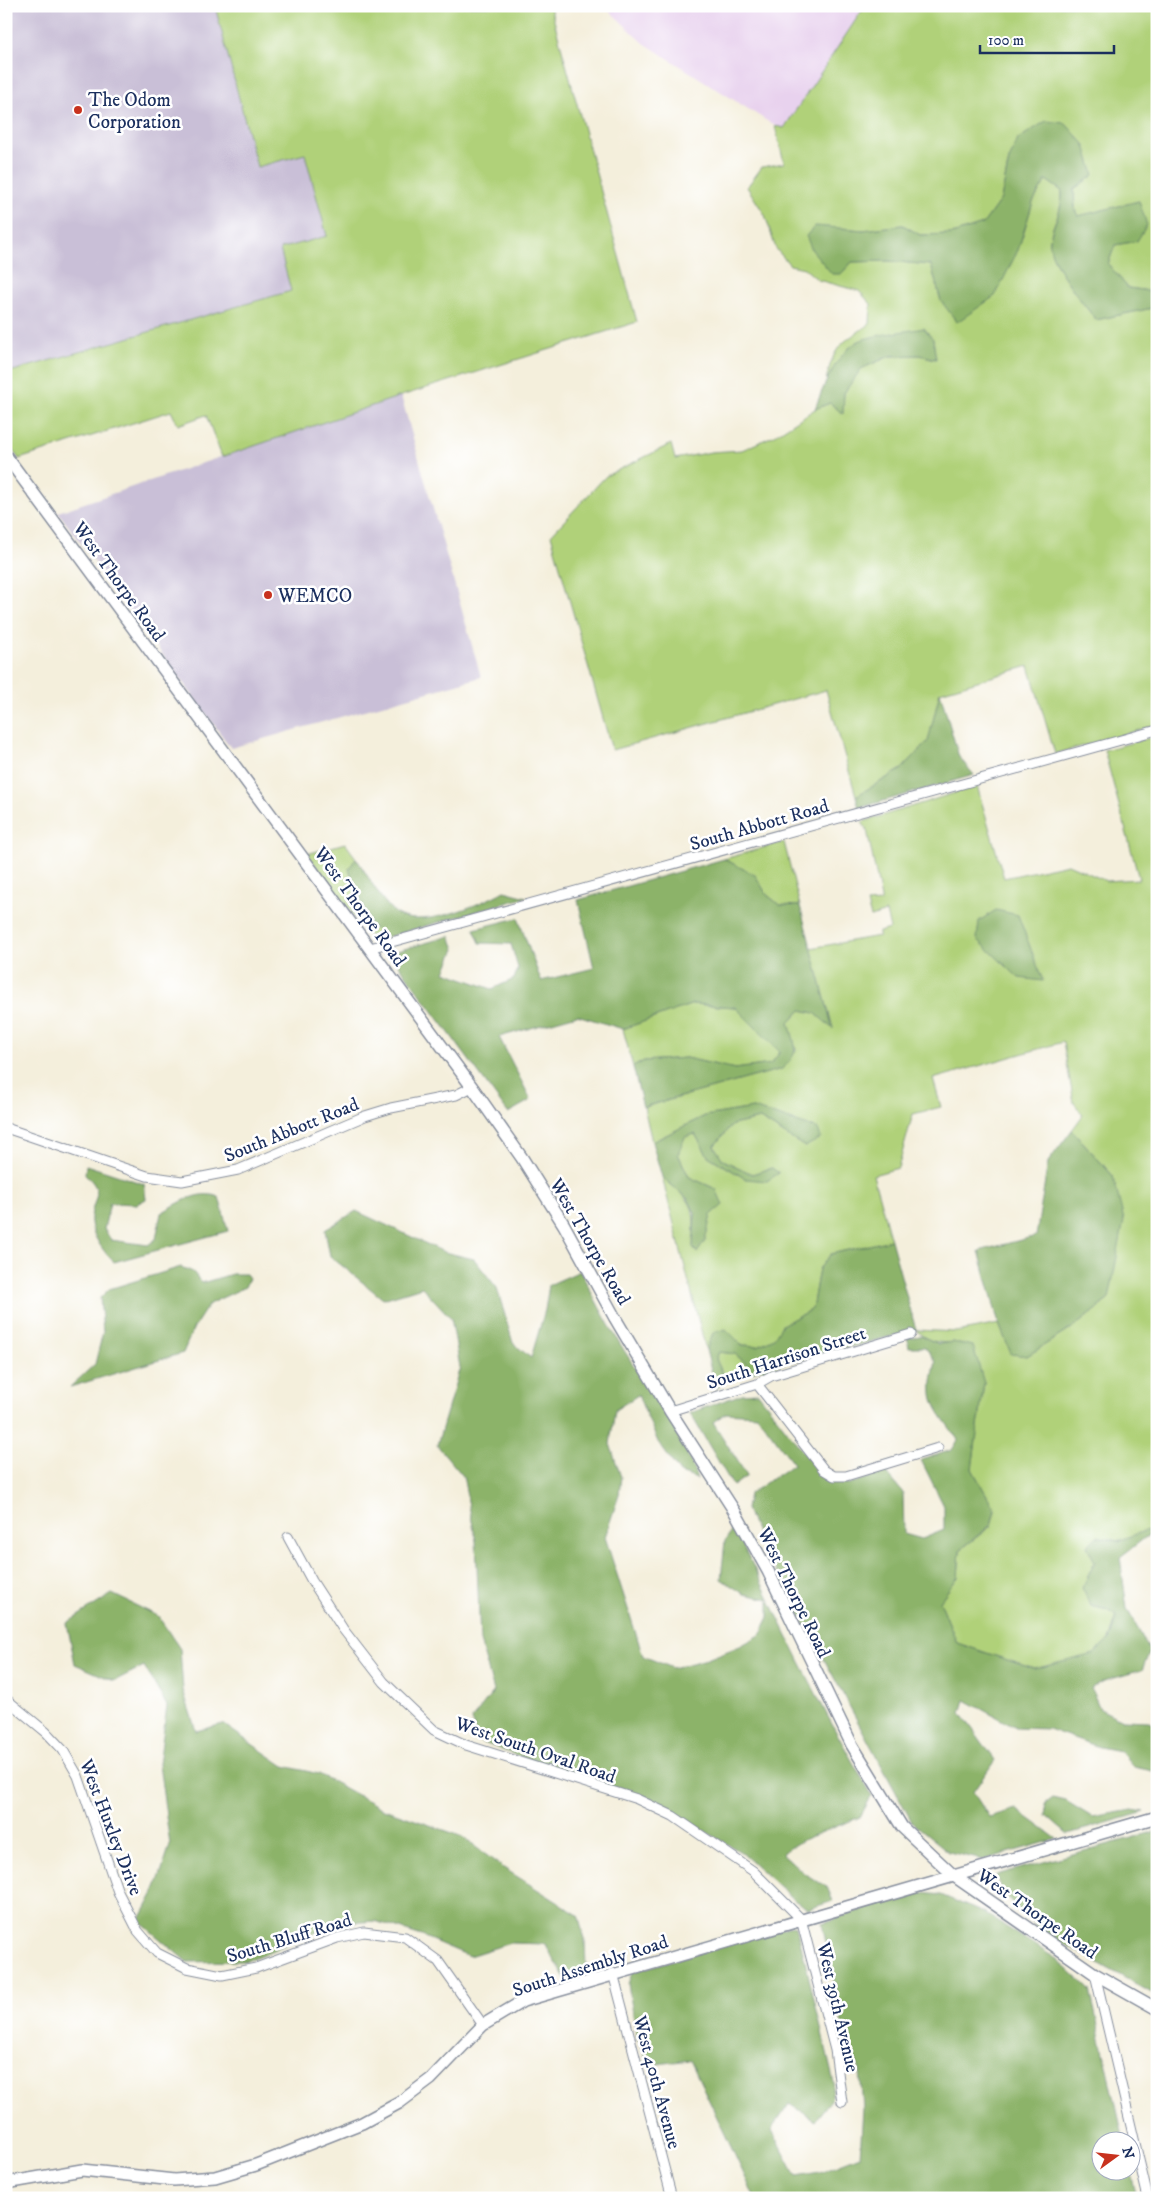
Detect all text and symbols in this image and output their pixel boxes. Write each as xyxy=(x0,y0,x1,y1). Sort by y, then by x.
scale bar xyxy=(980,22,1114,54)
text: 100 m xyxy=(988,31,1024,50)
place label: The Odom Corporation xyxy=(88,89,181,134)
marker: The Odom Corporation xyxy=(72,104,84,116)
street label: West Thorpe Road xyxy=(67,517,170,647)
place label: WEMCO xyxy=(277,585,352,608)
marker: WEMCO xyxy=(262,589,274,601)
street label: South Abbott Road xyxy=(687,795,832,856)
street label: West Thorpe Road xyxy=(308,842,411,972)
street label: South Abbott Road xyxy=(221,1093,363,1168)
street label: West Thorpe Road xyxy=(544,1174,635,1310)
street label: South Harrison Street xyxy=(704,1322,869,1395)
street label: West Thorpe Road xyxy=(752,1523,835,1662)
street label: West South Oval Road xyxy=(451,1712,619,1789)
street label: West Huxley Drive xyxy=(74,1755,147,1899)
street label: West Thorpe Road xyxy=(971,1863,1102,1965)
street label: South Bluff Road xyxy=(224,1908,355,1968)
street label: South Assembly Road xyxy=(510,1930,672,2002)
street label: West 39th Avenue xyxy=(811,1939,864,2075)
street label: West 40th Avenue xyxy=(627,2012,685,2152)
north arrow xyxy=(1090,2132,1140,2182)
text: N xyxy=(1117,2145,1138,2161)

